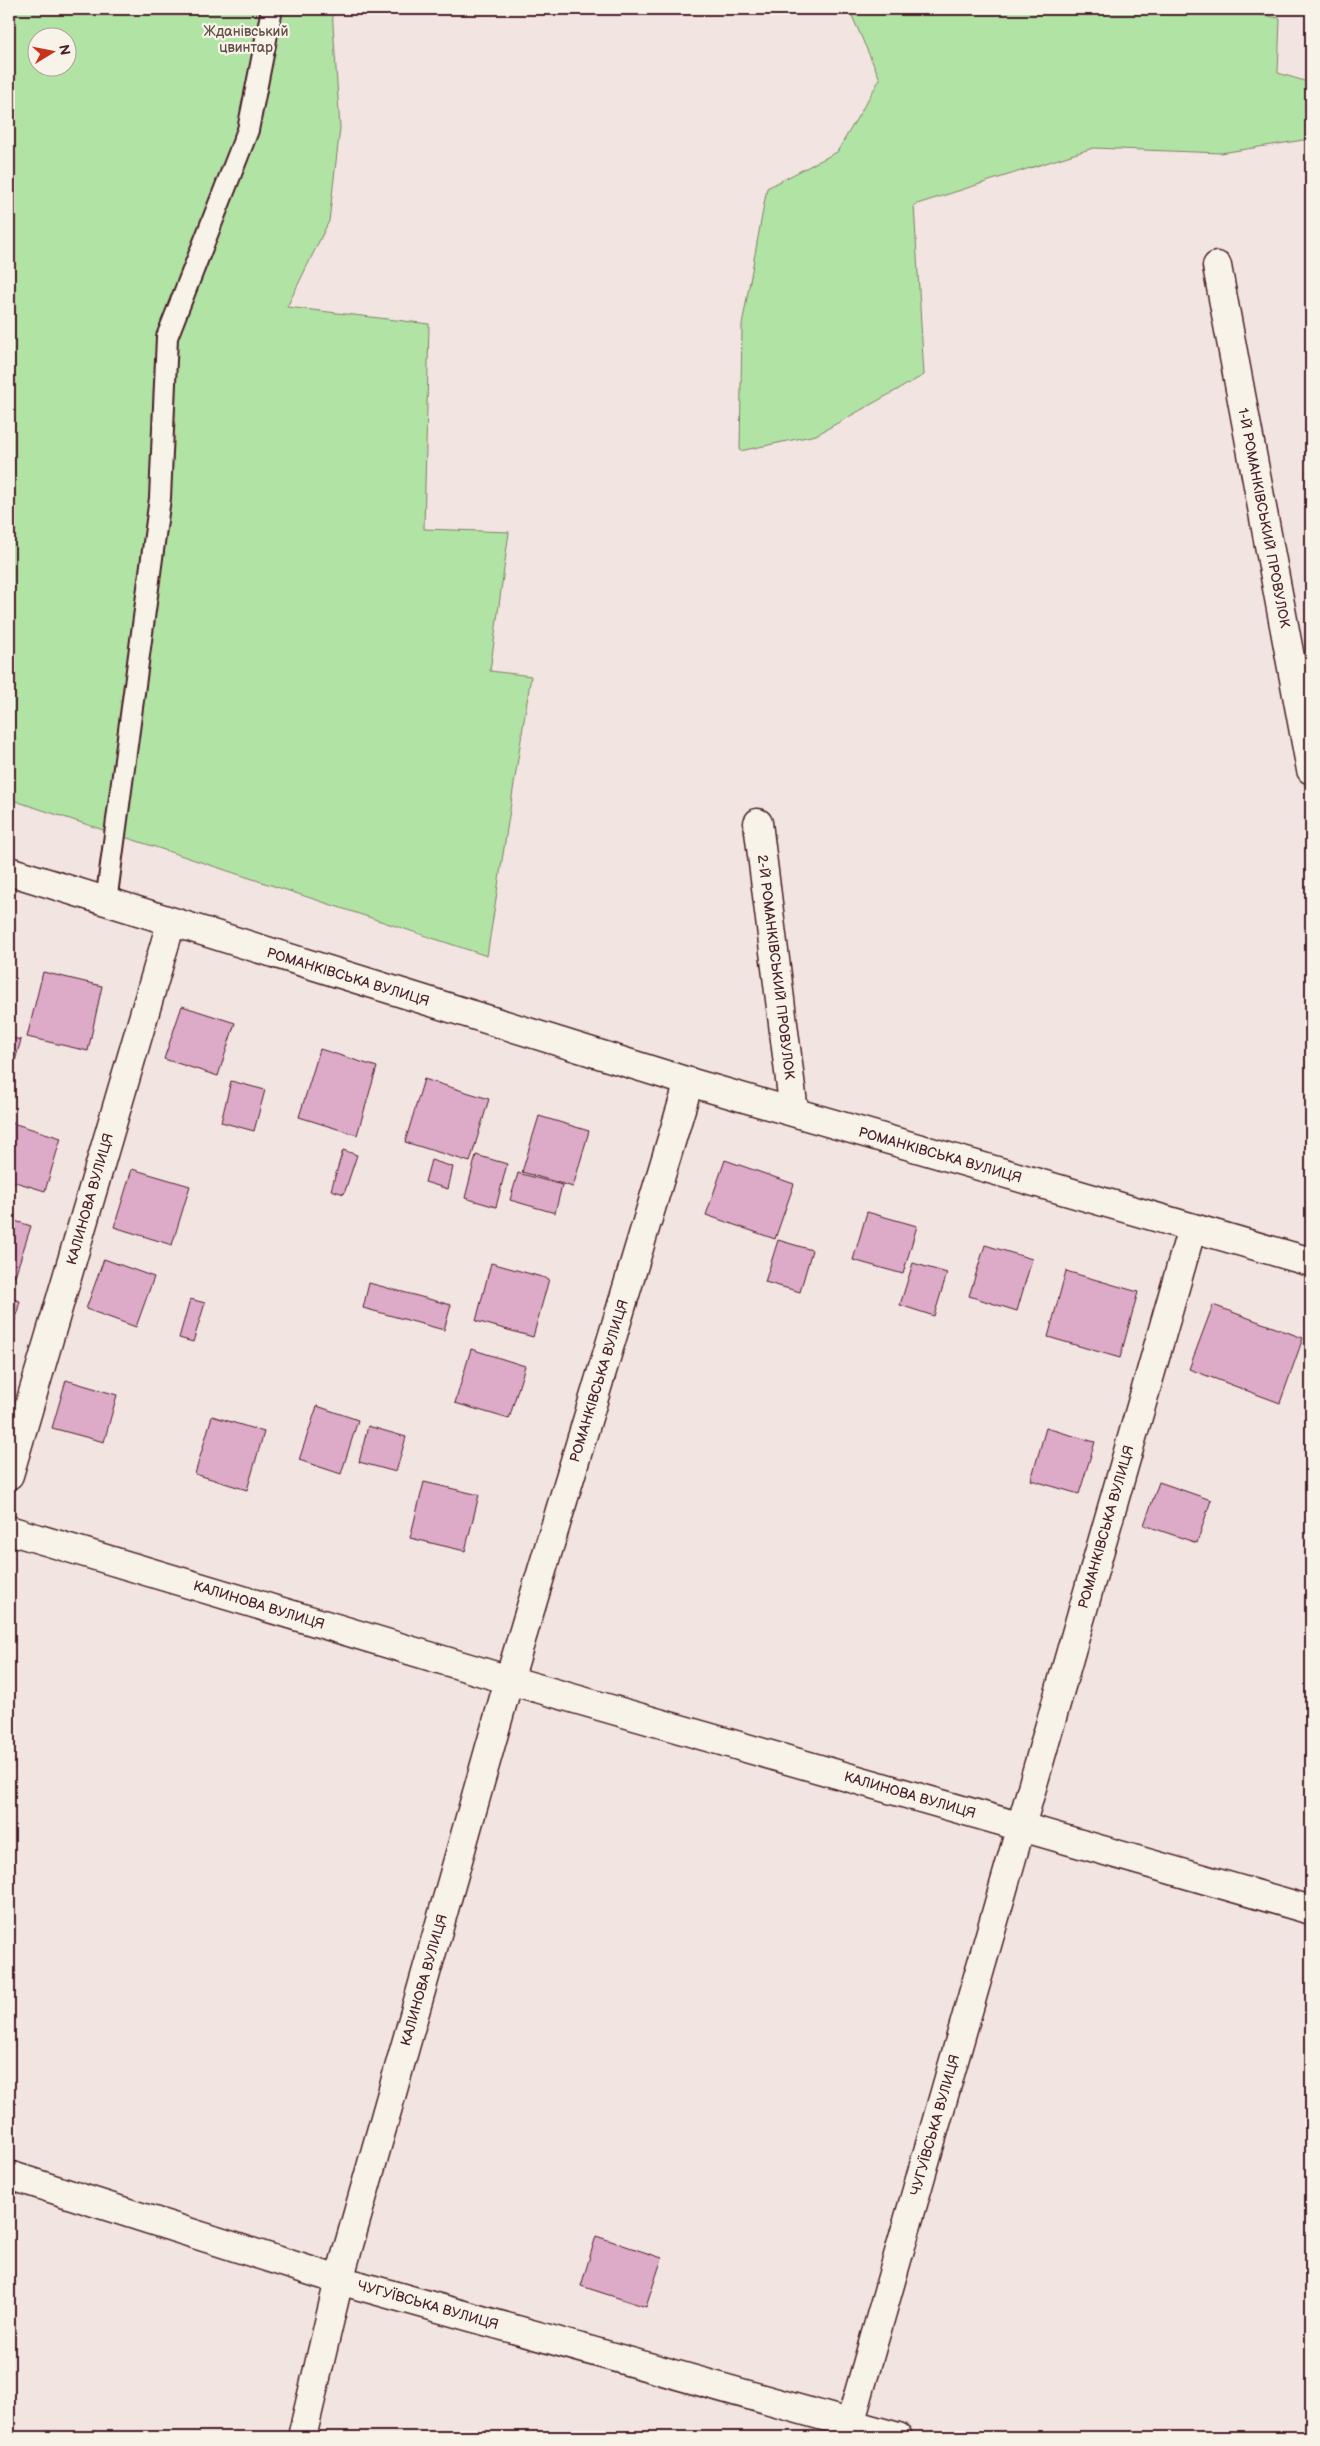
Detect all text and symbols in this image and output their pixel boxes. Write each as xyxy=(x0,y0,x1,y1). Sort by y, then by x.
park label: Жданівський цвинтар xyxy=(204,23,288,56)
north arrow xyxy=(28,28,78,78)
text: N xyxy=(55,43,74,56)
street label: 1-Й РОМАНКІВСЬКИЙ ПРОВУЛОК xyxy=(1234,407,1294,630)
street label: 2-Й РОМАНКІВСЬКИЙ ПРОВУЛОК xyxy=(754,854,798,1081)
street label: РОМАНКІВСЬКА ВУЛИЦЯ xyxy=(265,944,431,1010)
street label: РОМАНКІВСЬКА ВУЛИЦЯ xyxy=(856,1124,1024,1186)
street label: КАЛИНОВА ВУЛИЦЯ xyxy=(63,1131,117,1267)
street label: РОМАНКІВСЬКА ВУЛИЦЯ xyxy=(566,1298,632,1464)
street label: РОМАНКІВСЬКА ВУЛИЦЯ xyxy=(1075,1443,1137,1611)
street label: КАЛИНОВА ВУЛИЦЯ xyxy=(191,1577,327,1633)
street label: КАЛИНОВА ВУЛИЦЯ xyxy=(842,1768,978,1822)
street label: КАЛИНОВА ВУЛИЦЯ xyxy=(397,1912,451,2048)
street label: ЧУГУЇВСЬКА ВУЛИЦЯ xyxy=(907,2052,963,2198)
street label: ЧУГУЇВСЬКА ВУЛИЦЯ xyxy=(355,2277,501,2333)

